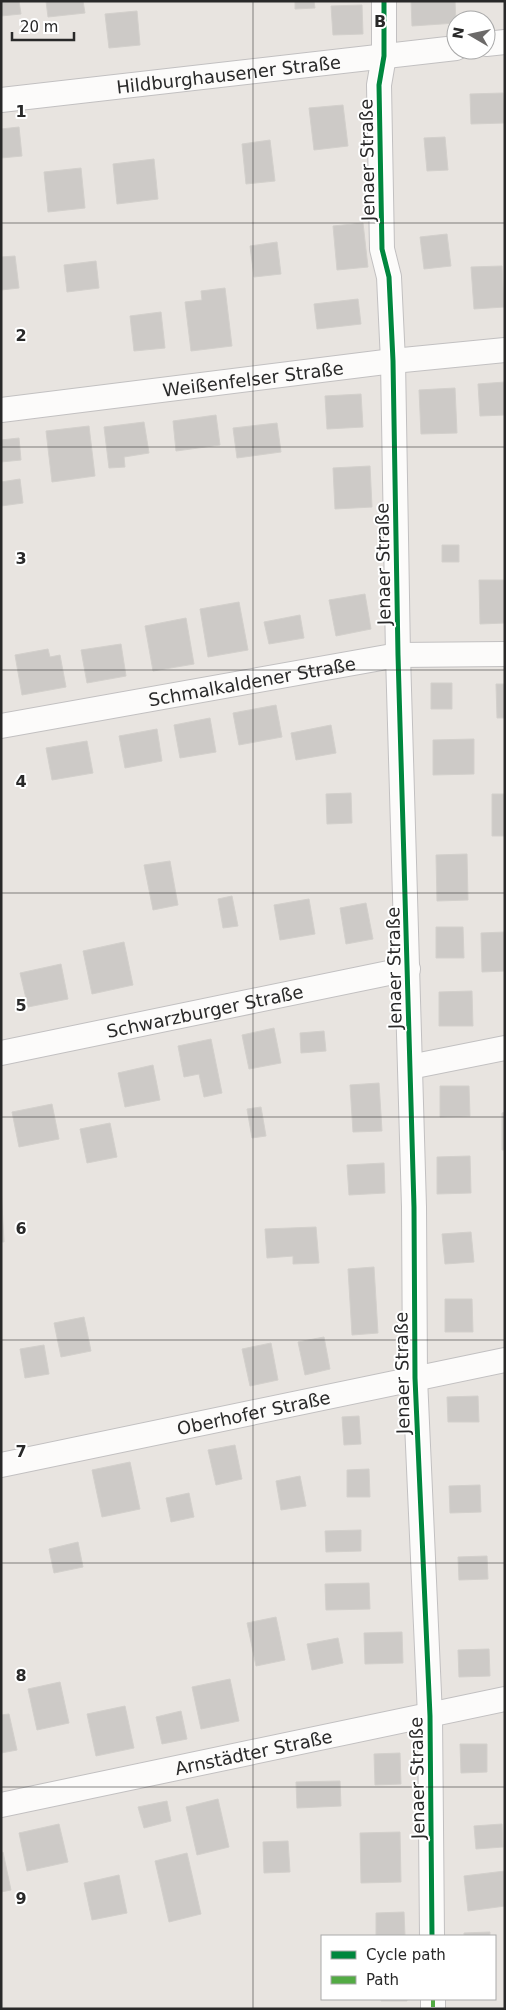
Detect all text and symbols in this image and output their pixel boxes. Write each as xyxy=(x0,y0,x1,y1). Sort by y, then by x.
scale bar xyxy=(12,10,75,42)
north arrow xyxy=(446,10,496,60)
text: B xyxy=(374,12,386,31)
text: 20 m xyxy=(20,18,58,36)
text: N xyxy=(449,26,467,40)
street label: Hildburghausener Straße xyxy=(115,51,342,97)
street label: Jenaer Straße xyxy=(355,99,379,222)
text: 1 xyxy=(15,102,27,121)
text: 2 xyxy=(15,326,27,345)
street label: Weißenfelser Straße xyxy=(161,357,345,400)
street label: Jenaer Straße xyxy=(371,503,395,626)
text: 3 xyxy=(15,549,27,568)
street label: Schmalkaldener Straße xyxy=(147,652,357,710)
text: 4 xyxy=(15,772,27,791)
street label: Jenaer Straße xyxy=(382,907,406,1030)
street label: Schwarzburger Straße xyxy=(104,980,305,1041)
text: 5 xyxy=(15,996,27,1015)
text: 6 xyxy=(15,1219,27,1238)
street label: Jenaer Straße xyxy=(390,1312,414,1435)
street label: Oberhofer Straße xyxy=(175,1386,332,1439)
text: 7 xyxy=(15,1442,27,1461)
text: 8 xyxy=(15,1666,27,1685)
street label: Jenaer Straße xyxy=(405,1717,429,1840)
street label: Arnstädter Straße xyxy=(173,1725,334,1779)
text: 9 xyxy=(15,1889,27,1908)
legend xyxy=(321,1935,496,2000)
text: Cycle path xyxy=(366,1946,446,1964)
text: Path xyxy=(366,1971,399,1989)

